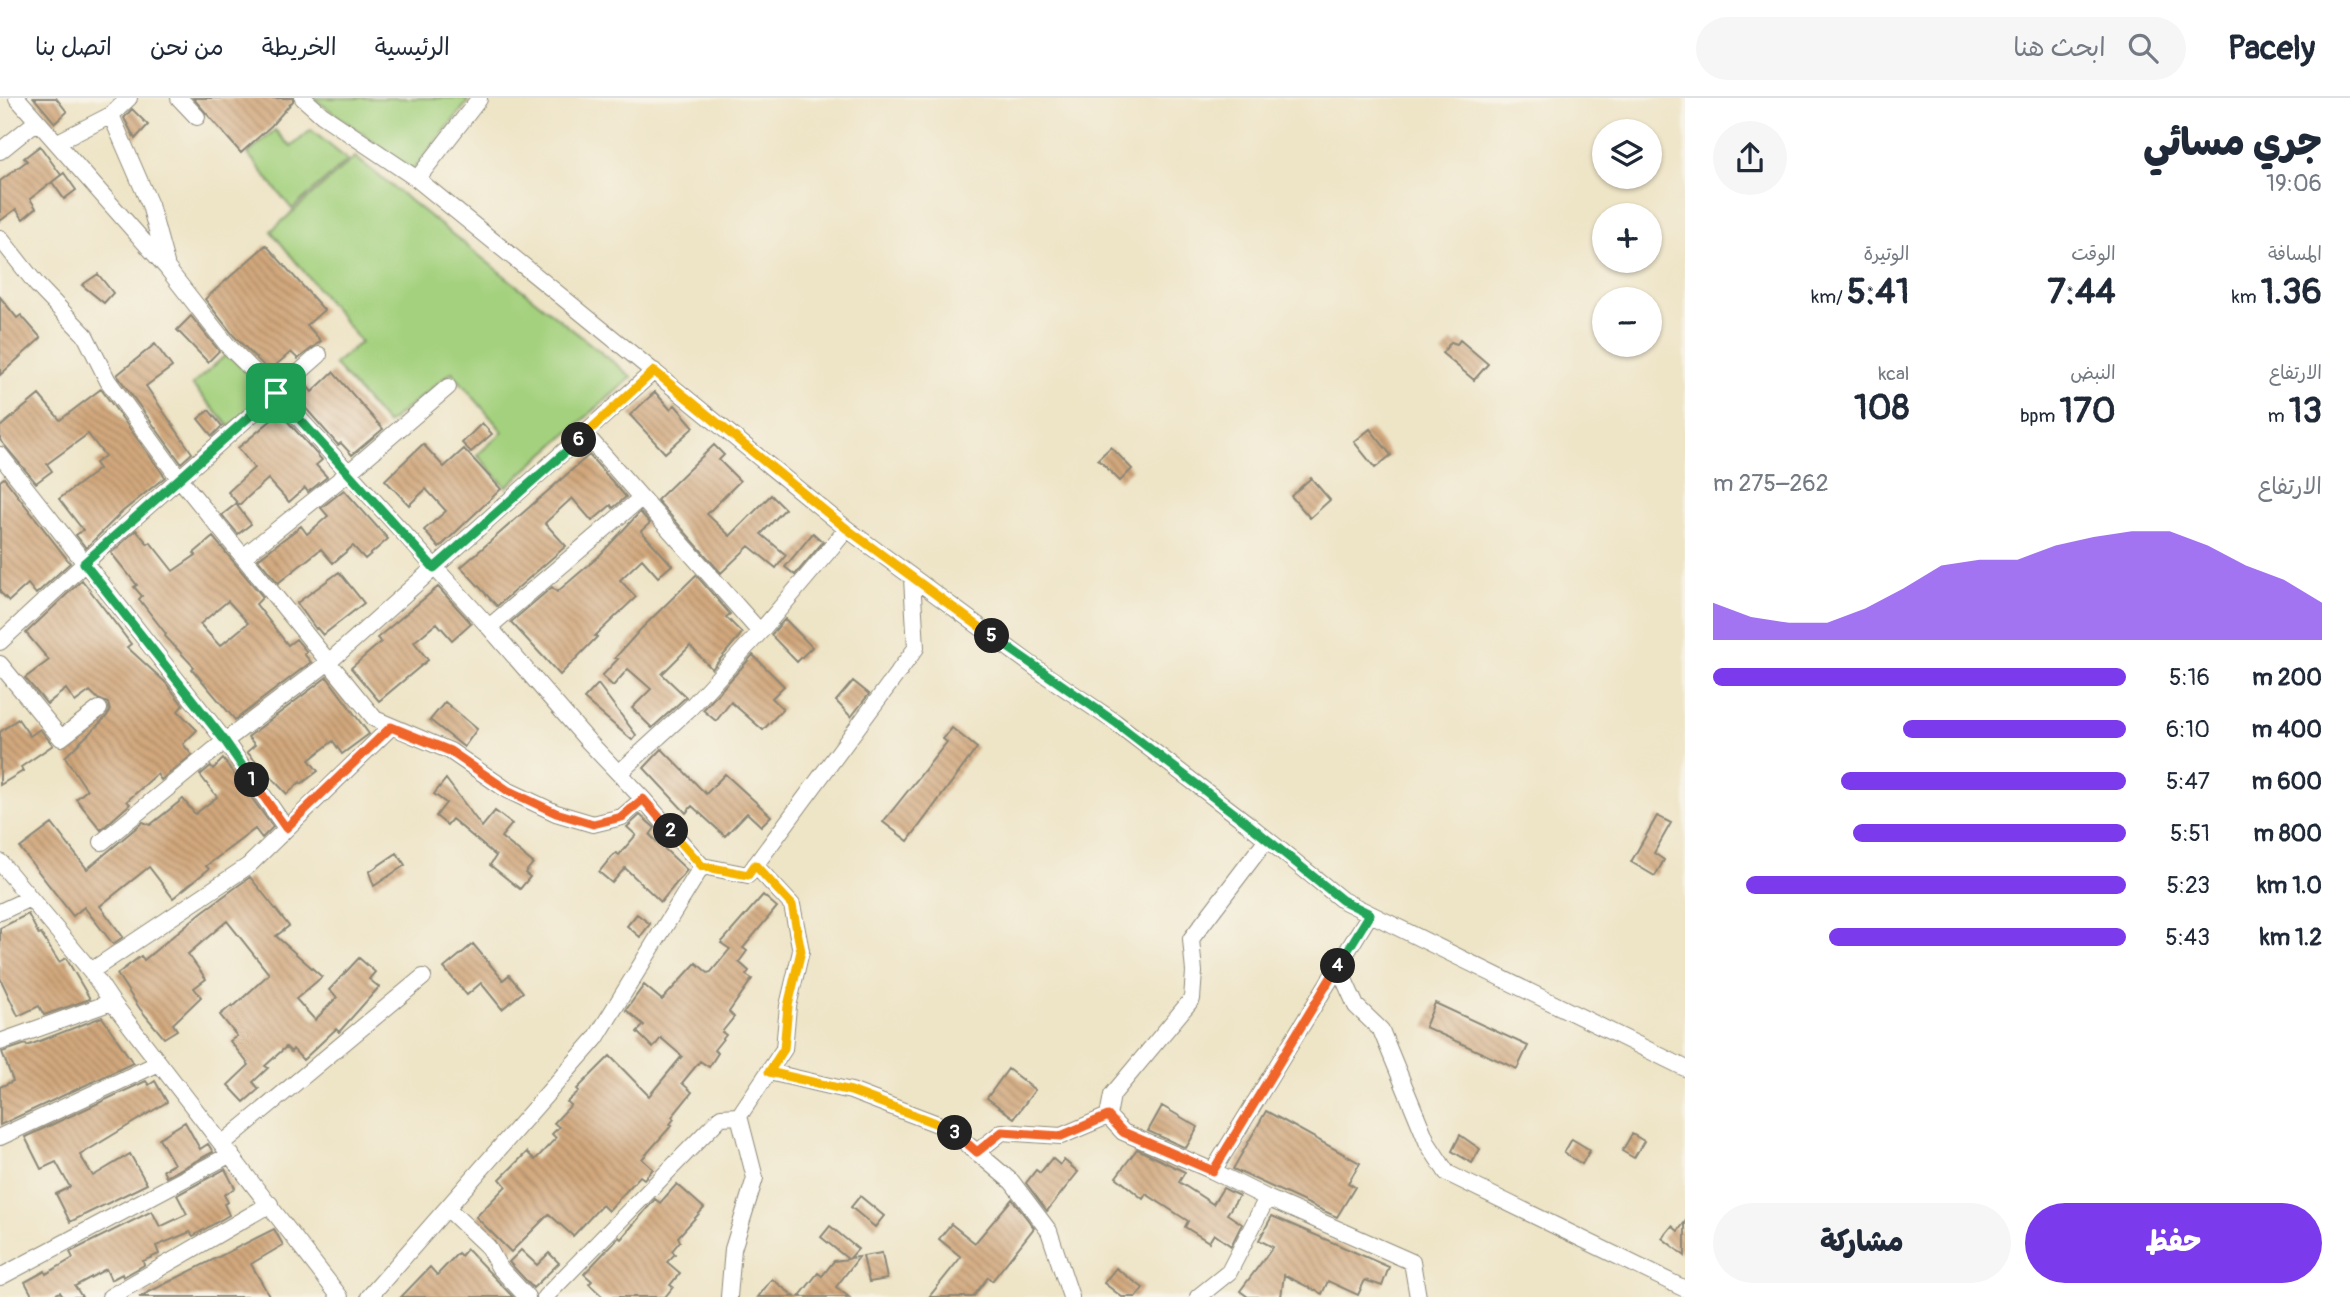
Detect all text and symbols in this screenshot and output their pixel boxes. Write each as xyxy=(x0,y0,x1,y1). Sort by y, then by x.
search box xyxy=(1696,17,2186,80)
text: Pacely xyxy=(2228,28,2315,69)
icon: search xyxy=(2124,29,2162,67)
text: ابحث هنا xyxy=(2013,32,2106,64)
text: اتصل بنا xyxy=(35,33,112,62)
text: من نحن xyxy=(150,33,224,62)
text: الخريطة xyxy=(262,33,337,62)
text: الرئيسية xyxy=(375,33,450,62)
map controls xyxy=(1592,119,1662,357)
button: layers xyxy=(1592,119,1662,189)
text: جري مسائي xyxy=(2143,119,2322,167)
button: share xyxy=(1713,121,1787,195)
text: 19:06 xyxy=(2266,169,2322,198)
button: + xyxy=(1592,203,1662,273)
text: الوتيرة xyxy=(1863,242,1909,266)
text: الوقت xyxy=(2071,242,2116,266)
text: المسافة xyxy=(2268,242,2322,266)
text: 5:41 xyxy=(1847,270,1909,314)
text: 7:44 xyxy=(2047,270,2116,314)
text: 1.36 xyxy=(2261,270,2322,314)
text: /km xyxy=(1811,285,1847,309)
text: km xyxy=(2232,285,2261,309)
button: − xyxy=(1592,287,1662,357)
text: النبض xyxy=(2070,361,2116,385)
text: الارتفاع xyxy=(2269,361,2322,385)
text: kcal xyxy=(1878,362,1909,386)
pin xyxy=(246,363,306,423)
icon: arrive xyxy=(257,374,295,412)
text: 108 xyxy=(1854,386,1909,430)
text: 170 xyxy=(2060,389,2116,433)
text: 13 xyxy=(2289,389,2322,433)
text: bpm xyxy=(2020,404,2060,428)
text: m xyxy=(2268,404,2289,428)
pin: 6 xyxy=(562,422,596,458)
text: 6 xyxy=(573,427,584,451)
text: 262–275 m xyxy=(1713,469,1829,498)
text: الارتفاع xyxy=(2258,472,2322,501)
pin: 5 xyxy=(974,618,1010,654)
text: 5 xyxy=(986,623,997,647)
text: 5:16 xyxy=(2169,663,2210,692)
text: 200 m xyxy=(2252,663,2322,692)
text: 6:10 xyxy=(2166,715,2210,744)
text: 400 m xyxy=(2252,715,2322,744)
pin: 1 xyxy=(234,762,270,798)
text: 1 xyxy=(248,767,255,791)
text: 5:47 xyxy=(2166,767,2210,796)
text: 600 m xyxy=(2252,767,2322,796)
pin: 2 xyxy=(654,814,688,848)
text: 2 xyxy=(665,818,676,842)
text: 5:51 xyxy=(2170,819,2210,848)
text: 800 m xyxy=(2254,819,2322,848)
text: 5:23 xyxy=(2166,871,2210,900)
text: 1.0 km xyxy=(2257,871,2322,900)
text: 5:43 xyxy=(2165,923,2210,952)
text: 1.2 km xyxy=(2260,923,2322,952)
pin: 4 xyxy=(1320,948,1356,984)
text: 4 xyxy=(1332,953,1343,977)
pin: 3 xyxy=(937,1116,972,1150)
text: 3 xyxy=(949,1120,960,1144)
button: مشاركة xyxy=(1713,1203,2011,1283)
button: حفظ xyxy=(2025,1203,2322,1283)

